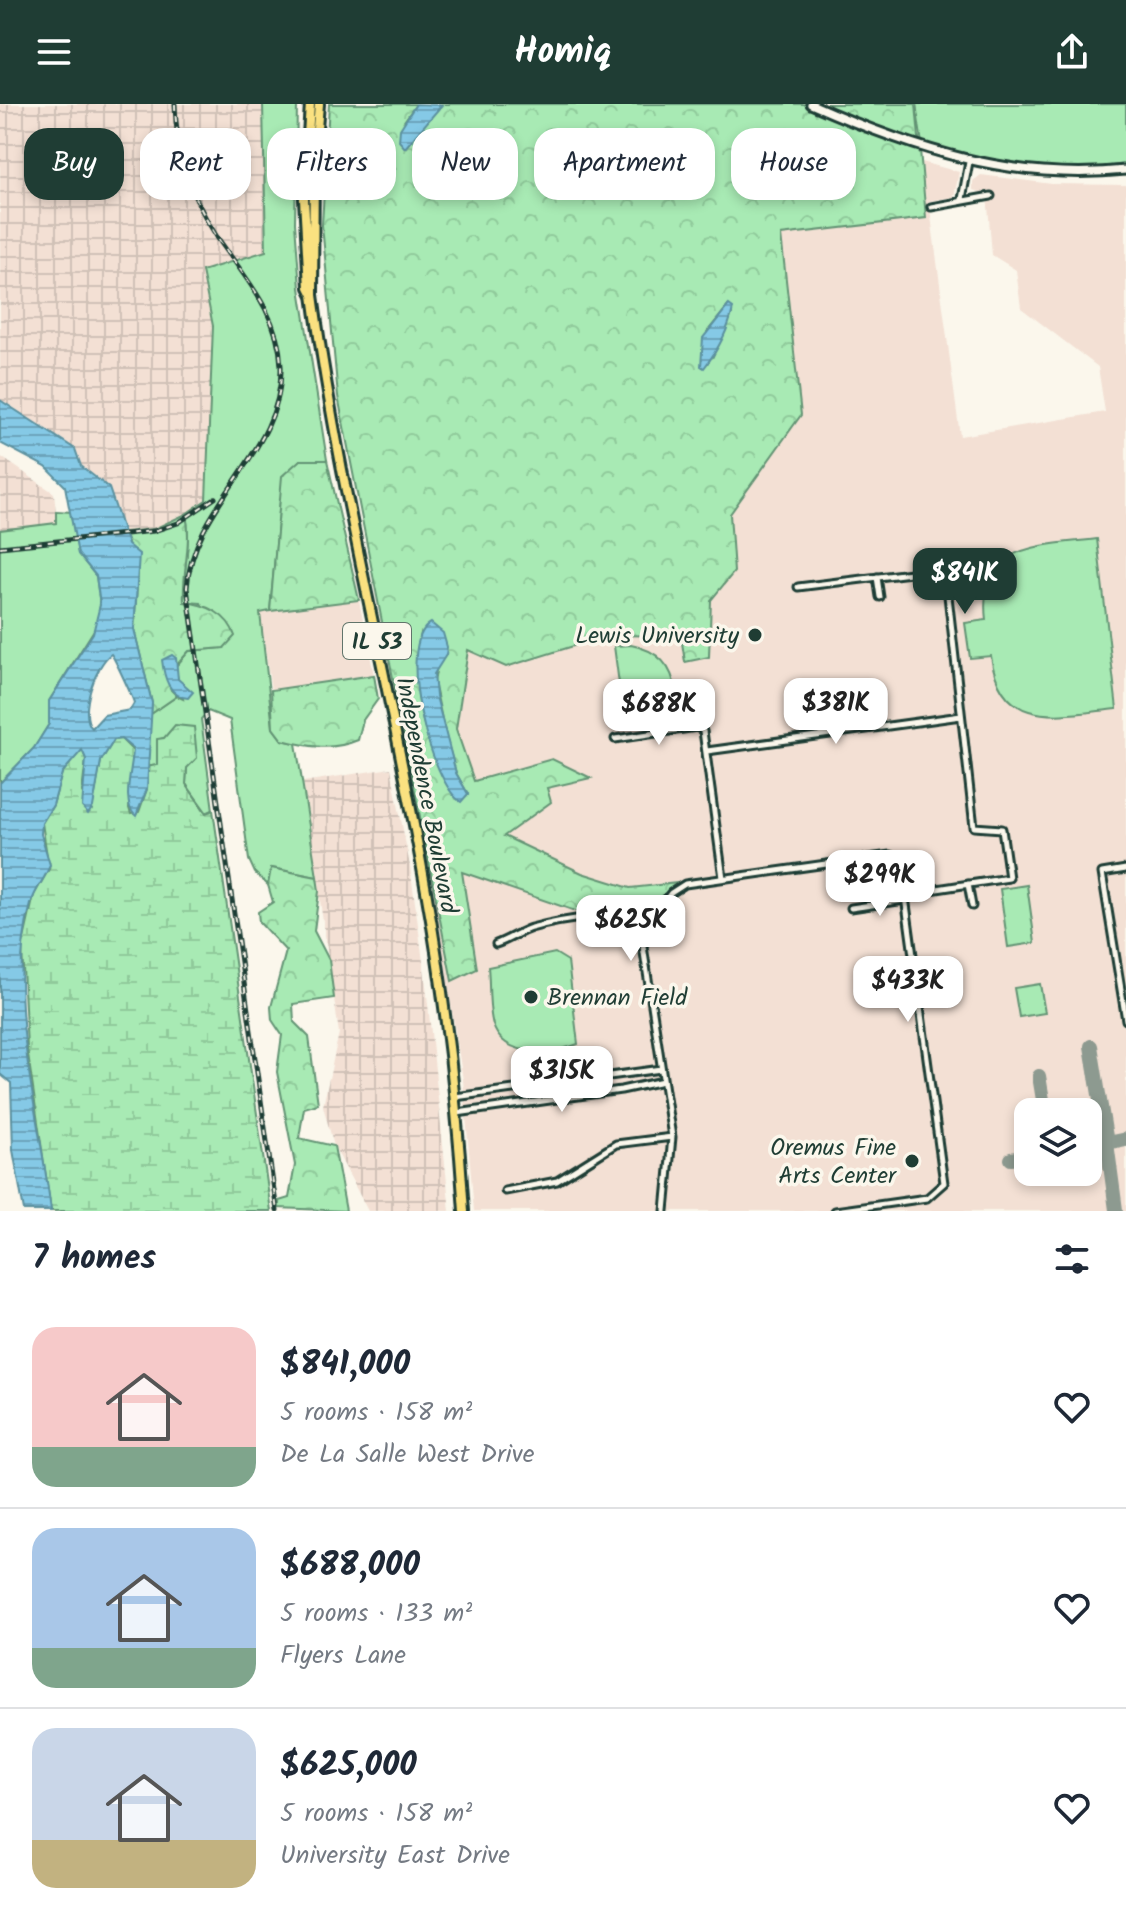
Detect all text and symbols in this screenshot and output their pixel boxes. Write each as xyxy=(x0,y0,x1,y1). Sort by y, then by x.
text: Homiq xyxy=(514,24,612,81)
icon: menu xyxy=(32,30,76,74)
icon: share xyxy=(1050,30,1094,74)
chip: Buy xyxy=(24,128,124,200)
chip: Rent xyxy=(140,128,251,200)
chip: Filters xyxy=(267,128,396,200)
chip: New xyxy=(412,128,518,200)
chip: Apartment xyxy=(534,128,715,200)
chip: House xyxy=(731,128,856,200)
pin: $841K xyxy=(909,548,1021,616)
text: $841K xyxy=(931,553,999,595)
place label: Lewis University xyxy=(575,617,740,656)
road number: IL 53 xyxy=(343,623,411,659)
marker: Lewis University xyxy=(746,626,764,644)
street label: Independence Boulevard xyxy=(383,674,468,918)
pin: $381K xyxy=(780,678,892,746)
pin: $688K xyxy=(603,679,715,747)
text: $381K xyxy=(802,683,870,725)
text: $688K xyxy=(621,684,697,726)
pin: $299K xyxy=(824,850,936,918)
text: $299K xyxy=(844,855,916,897)
pin: $625K xyxy=(575,895,687,963)
text: $625K xyxy=(594,900,668,942)
pin: $433K xyxy=(852,956,964,1024)
text: $433K xyxy=(871,961,945,1003)
place label: Brennan Field xyxy=(547,979,688,1018)
marker: Brennan Field xyxy=(522,988,540,1006)
pin: $315K xyxy=(506,1046,618,1114)
text: $315K xyxy=(529,1051,595,1093)
map controls xyxy=(1014,1098,1102,1186)
button: layers xyxy=(1014,1098,1102,1186)
place label: Oremus Fine Arts Center xyxy=(770,1129,898,1196)
marker: Oremus Fine Arts Center xyxy=(903,1152,921,1170)
text: 7 homes xyxy=(32,1232,156,1286)
icon: filters xyxy=(1050,1237,1094,1281)
text: $841,000 xyxy=(280,1338,410,1392)
icon: home xyxy=(96,1359,192,1455)
icon: heart xyxy=(1050,1385,1094,1429)
text: 5 rooms · 158 m² xyxy=(280,1392,472,1434)
text: De La Salle West Drive xyxy=(280,1434,534,1476)
text: $688,000 xyxy=(280,1539,420,1593)
icon: home xyxy=(96,1560,192,1656)
icon: heart xyxy=(1050,1586,1094,1630)
text: 5 rooms · 133 m² xyxy=(280,1593,472,1635)
text: Flyers Lane xyxy=(280,1635,406,1677)
text: $625,000 xyxy=(280,1739,417,1793)
icon: home xyxy=(96,1760,192,1856)
icon: heart xyxy=(1050,1786,1094,1830)
text: 5 rooms · 158 m² xyxy=(280,1793,472,1835)
text: University East Drive xyxy=(280,1835,510,1877)

